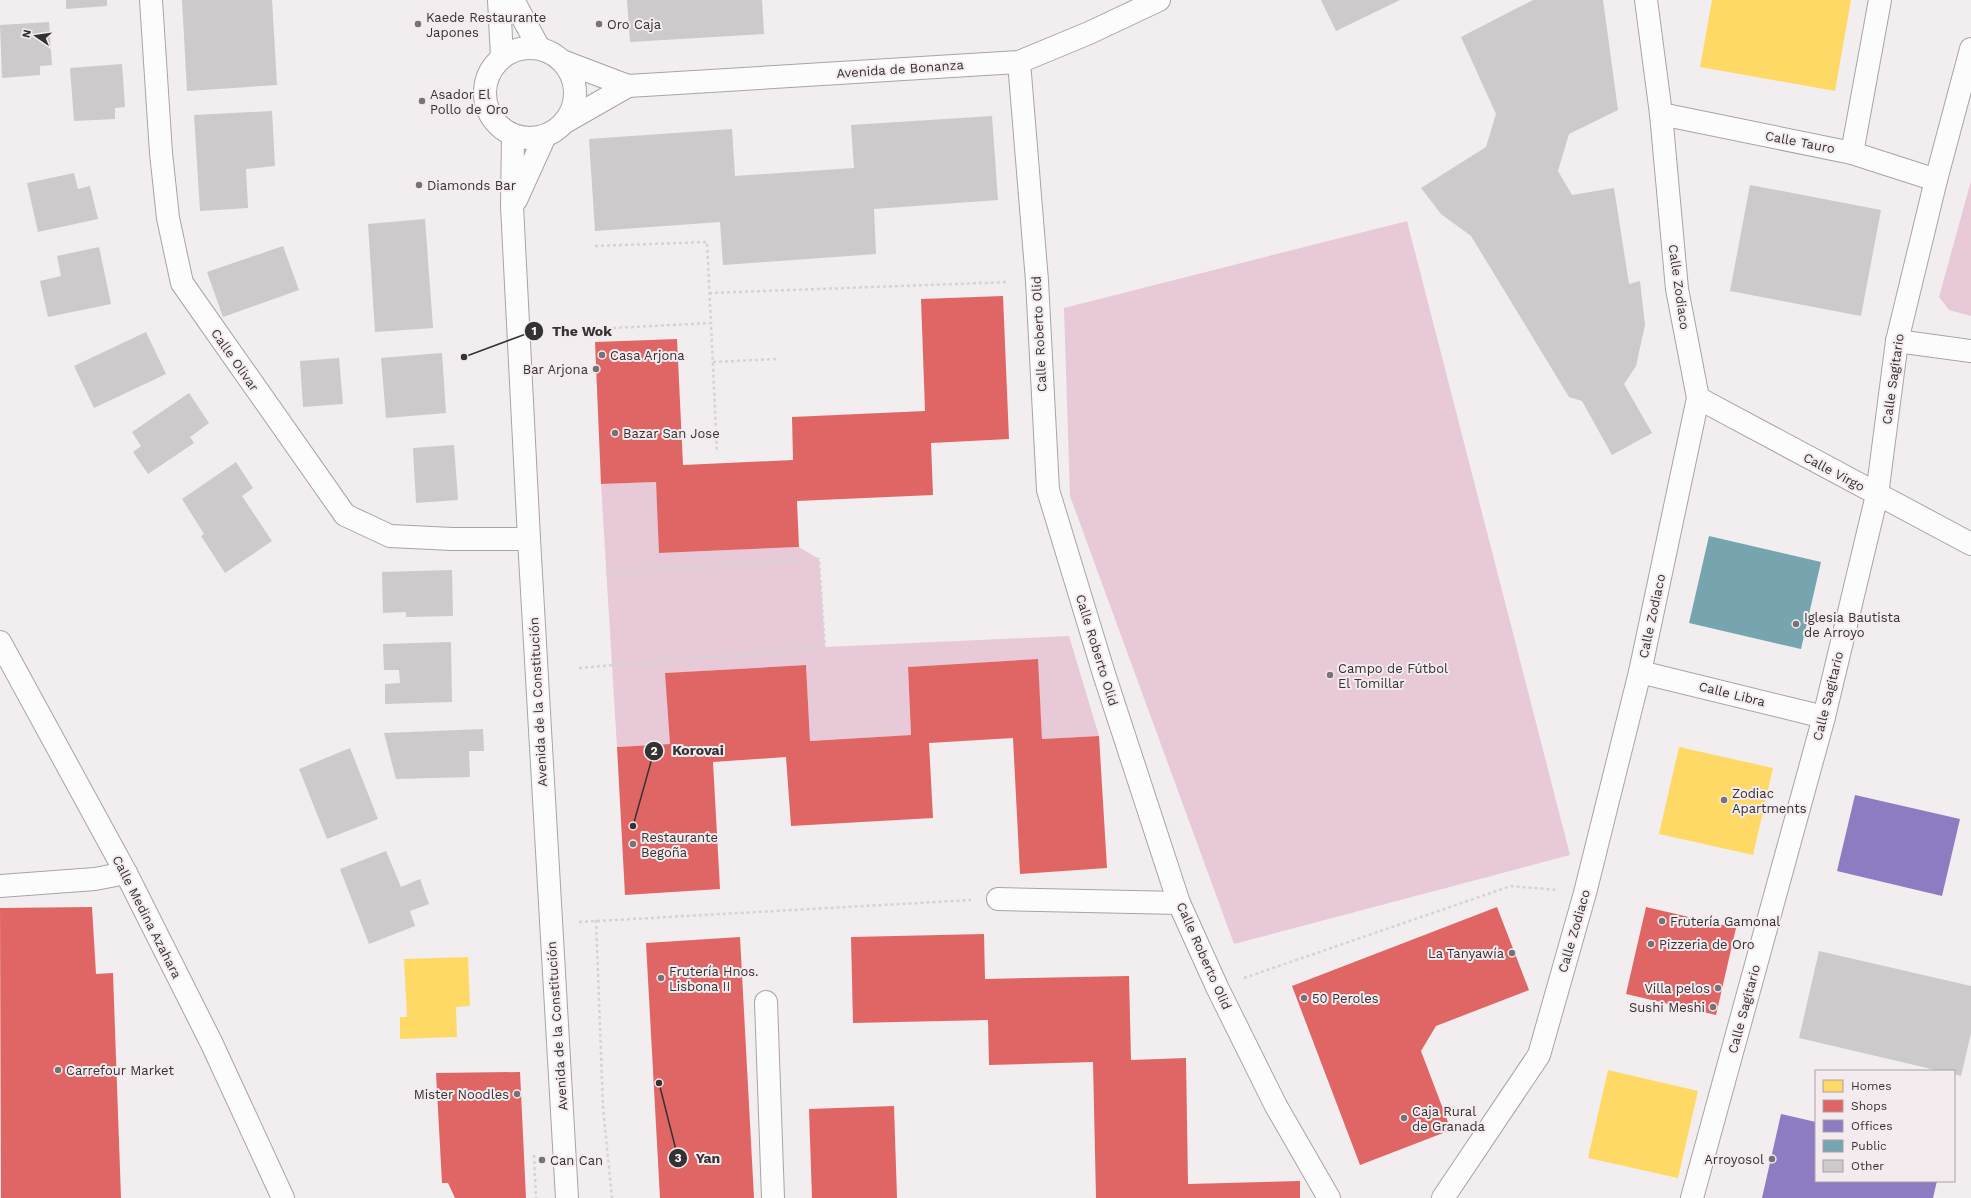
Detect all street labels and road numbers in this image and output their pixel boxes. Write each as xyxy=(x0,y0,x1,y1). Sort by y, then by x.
street label: Avenida de Bonanza xyxy=(836,57,965,81)
street label: Calle Tauro xyxy=(1764,128,1836,156)
street label: Calle Zodiaco xyxy=(1666,243,1692,331)
street label: Calle Roberto Olid xyxy=(1028,276,1050,392)
street label: Calle Olivar xyxy=(208,326,262,394)
street label: Calle Sagitario xyxy=(1879,332,1907,425)
street label: Calle Virgo xyxy=(1801,450,1867,495)
street label: Calle Zodiaco xyxy=(1636,572,1668,660)
street label: Calle Roberto Olid xyxy=(1073,592,1121,708)
street label: Avenida de la Constitución xyxy=(526,617,550,787)
street label: Calle Sagitario xyxy=(1810,650,1846,742)
street label: Calle Libra xyxy=(1697,678,1767,710)
street label: Calle Medina Azahara xyxy=(109,853,185,982)
street label: Calle Zodiaco xyxy=(1555,887,1593,974)
street label: Calle Roberto Olid xyxy=(1174,900,1234,1012)
street label: Avenida de la Constitución xyxy=(544,941,570,1111)
street label: Calle Sagitario xyxy=(1725,963,1763,1055)

